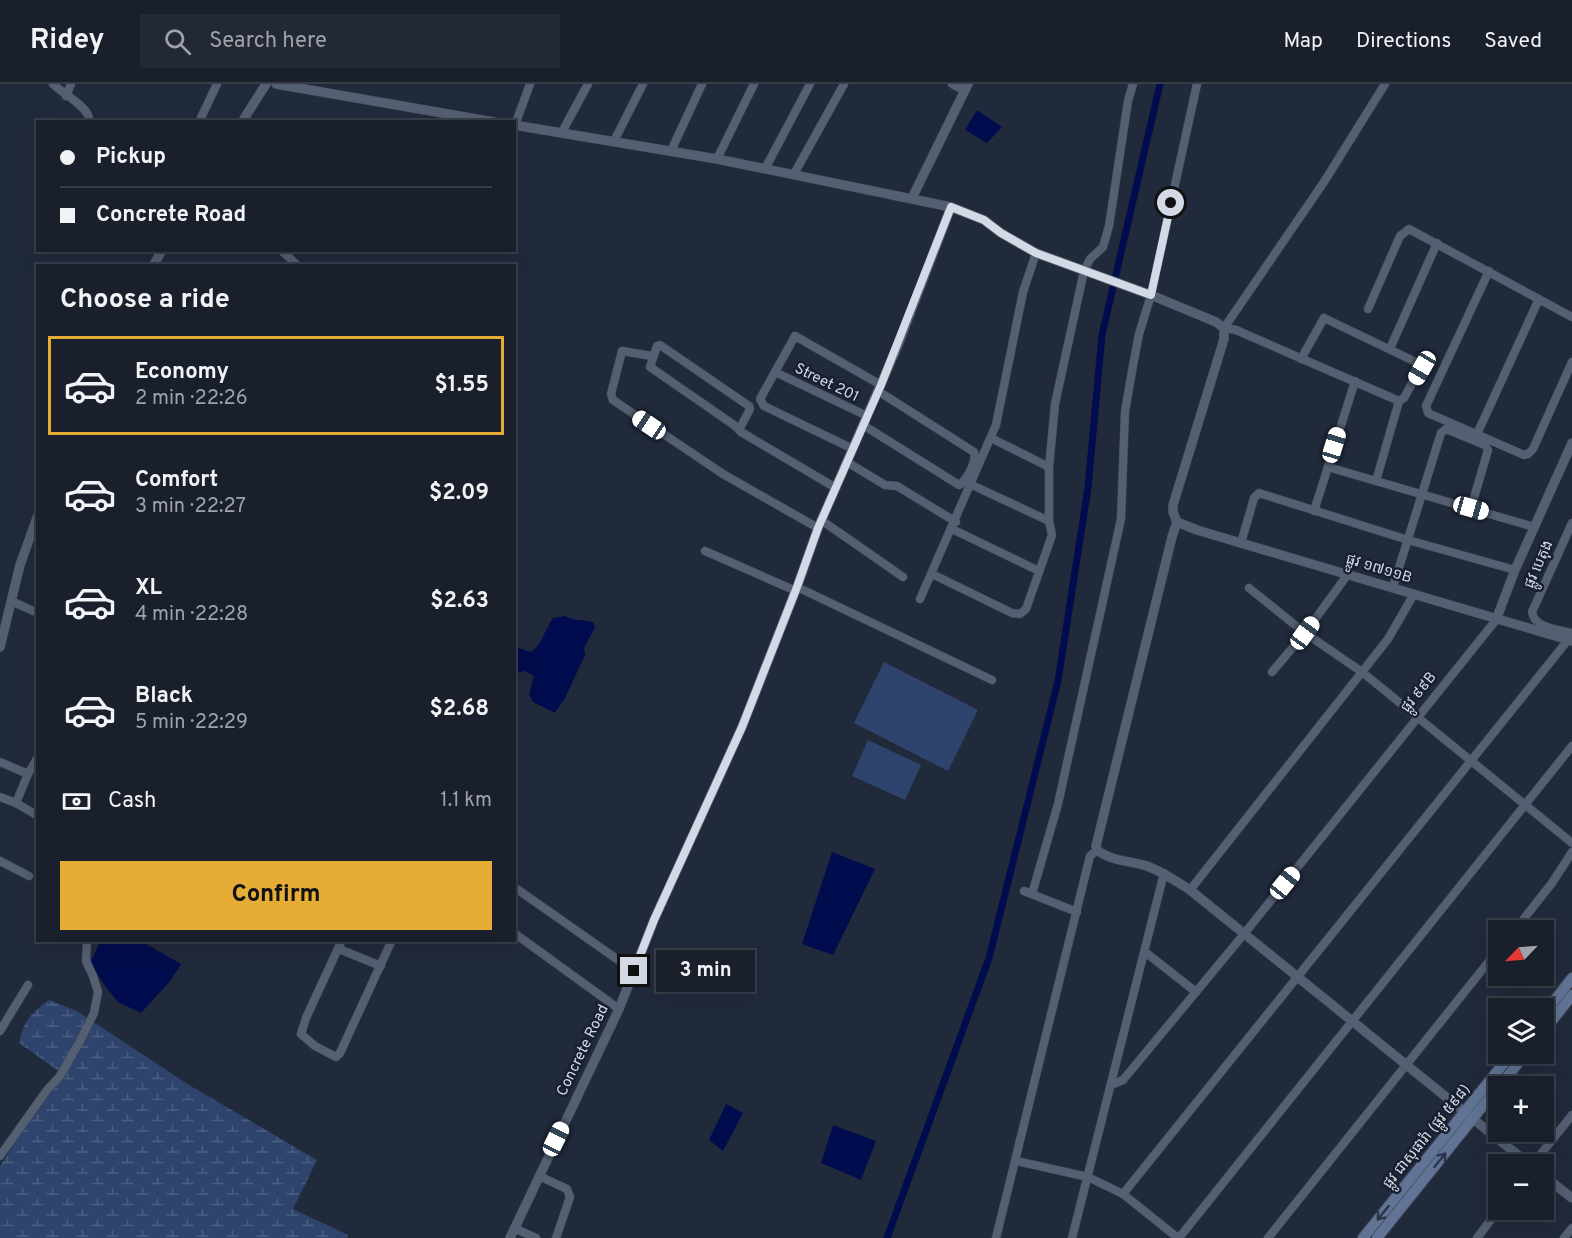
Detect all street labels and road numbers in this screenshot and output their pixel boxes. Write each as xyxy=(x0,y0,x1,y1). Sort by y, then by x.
street label: Street 201 xyxy=(791,360,862,407)
street label: ផ្លូវ បេតុង xyxy=(1520,538,1561,593)
street label: ផ្លូវ ១៧១១B xyxy=(1343,550,1414,591)
street label: ផ្លូវ ៩៩B xyxy=(1397,669,1443,719)
street label: Concrete Road xyxy=(553,1002,614,1100)
street label: ផ្លូវ ជាសុផារ៉ា (ផ្លូវ ៥៩៨) xyxy=(1379,1080,1477,1195)

